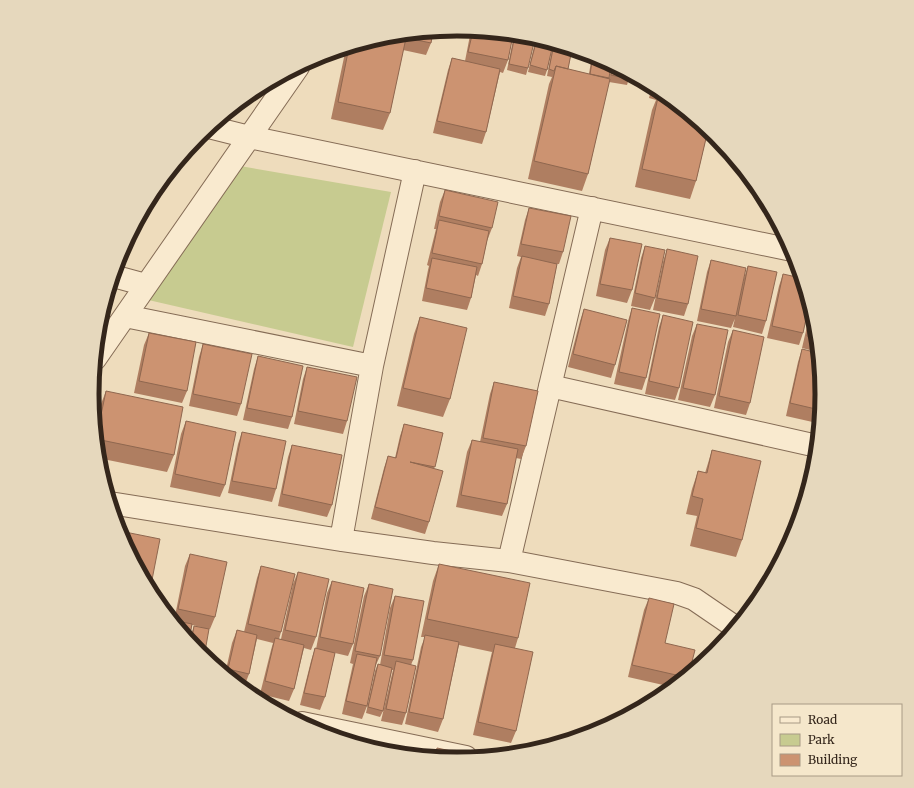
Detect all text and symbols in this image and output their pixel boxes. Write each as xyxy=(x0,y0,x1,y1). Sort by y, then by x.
legend xyxy=(772,704,902,776)
text: Road xyxy=(808,712,837,727)
text: Park xyxy=(808,732,835,747)
text: Building xyxy=(808,752,858,767)

